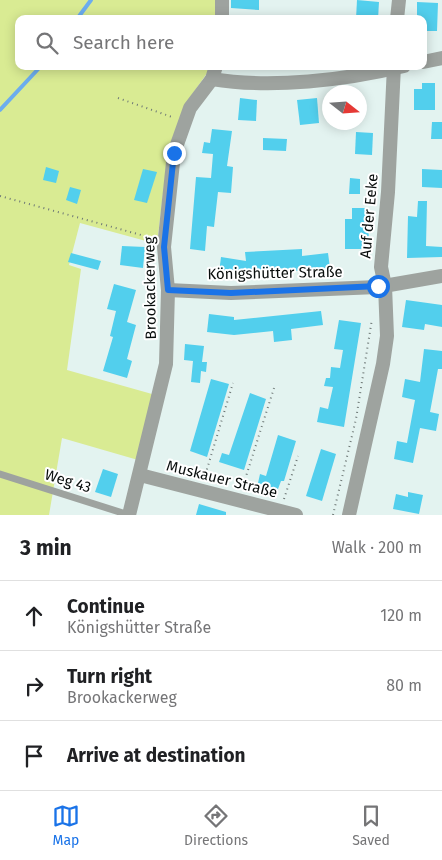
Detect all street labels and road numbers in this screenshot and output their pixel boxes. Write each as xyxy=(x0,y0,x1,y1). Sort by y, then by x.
street label: Auf der Eeke xyxy=(356,173,382,259)
street label: Brookackerweg xyxy=(140,236,160,340)
street label: Königshütter Straße xyxy=(207,263,343,283)
street label: Muskauer Straße xyxy=(165,457,279,501)
street label: Weg 43 xyxy=(43,465,93,497)

